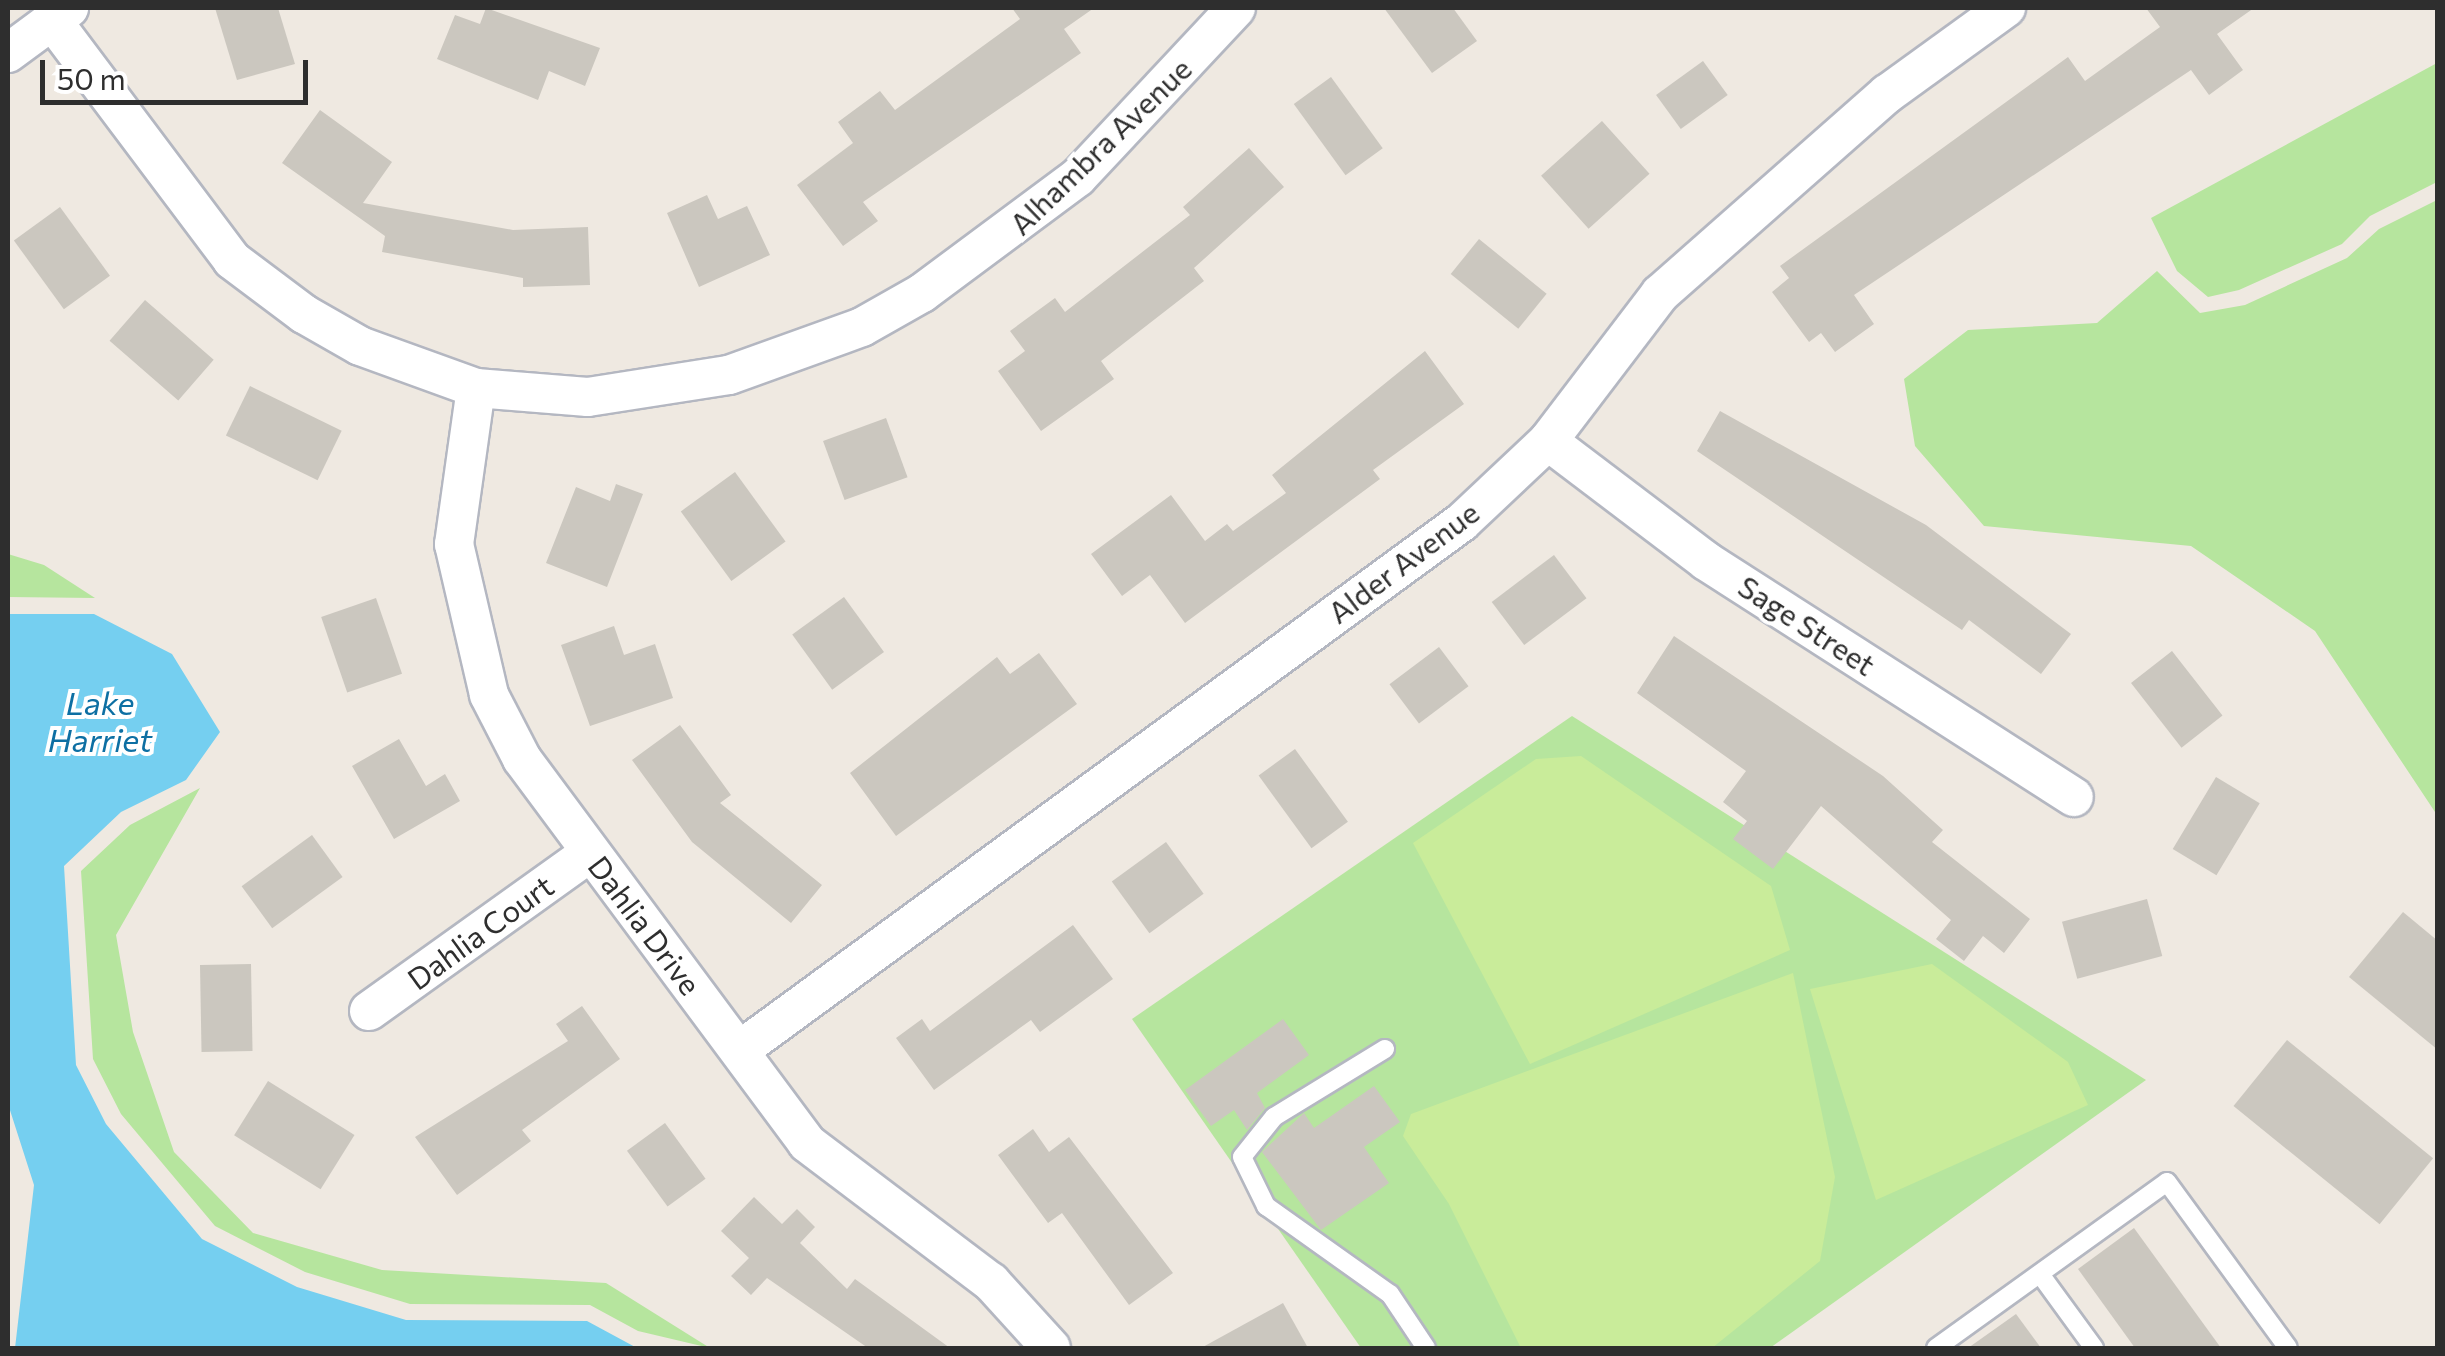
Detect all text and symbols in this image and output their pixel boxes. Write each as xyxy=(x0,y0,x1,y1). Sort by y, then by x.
scale bar xyxy=(45,40,312,102)
street label: Alhambra Avenue xyxy=(1002,50,1198,242)
text: 50 m xyxy=(57,59,126,96)
street label: Alder Avenue xyxy=(1321,494,1485,630)
street label: Sage Street xyxy=(1732,568,1882,682)
water label: Lake Harriet xyxy=(48,684,152,759)
street label: Dahlia Drive xyxy=(581,849,709,1001)
street label: Dahlia Court xyxy=(400,867,560,997)

